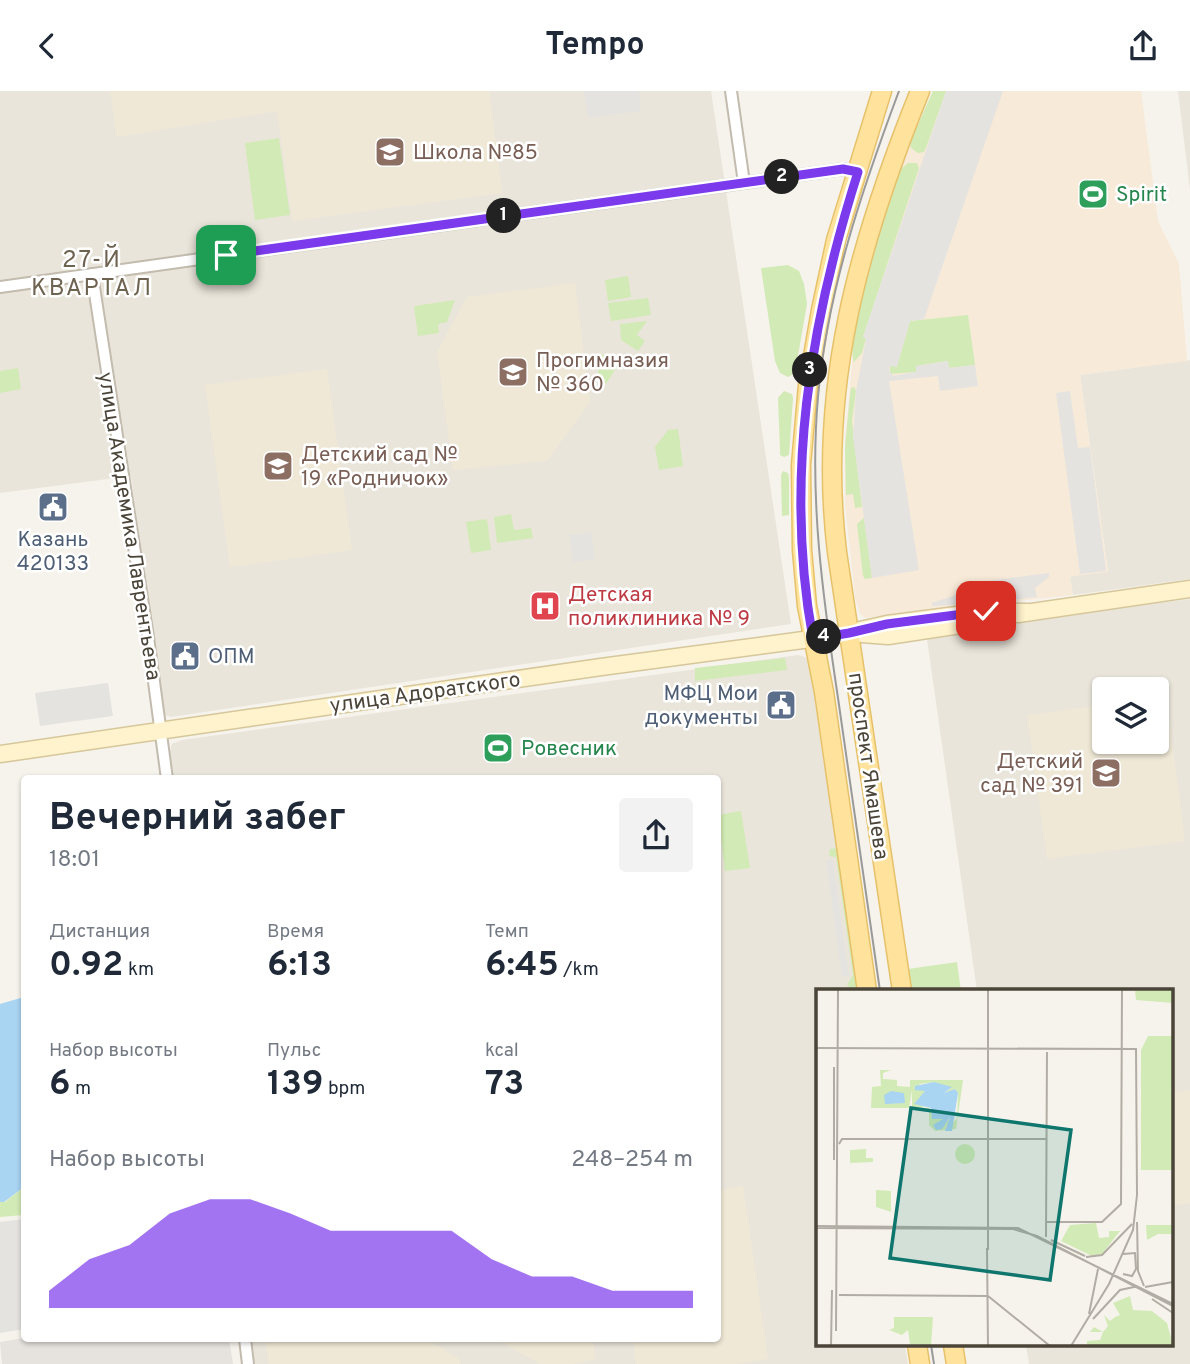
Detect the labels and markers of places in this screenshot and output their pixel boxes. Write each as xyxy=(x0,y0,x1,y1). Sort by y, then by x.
school or university icon: Школа №85 xyxy=(373,135,407,169)
place label: Школа №85 xyxy=(413,140,538,167)
pin: 2 xyxy=(764,159,800,195)
sports icon: Spirit xyxy=(1076,177,1110,211)
place label: Spirit xyxy=(1116,182,1167,209)
pin: 1 xyxy=(486,199,522,233)
pin xyxy=(196,225,256,285)
place label: Прогимназия № 360 xyxy=(536,348,669,399)
pin: 3 xyxy=(792,353,828,387)
school or university icon: Прогимназия № 360 xyxy=(496,355,530,389)
place label: Детский сад № 19 «Родничок» xyxy=(301,442,458,493)
school or university icon: Детский сад № 19 «Родничок» xyxy=(261,449,295,483)
public building icon: Казань 420133 xyxy=(36,490,70,524)
place label: Казань 420133 xyxy=(17,527,89,578)
pin xyxy=(956,581,1016,641)
place label: Детская поликлиника № 9 xyxy=(568,582,750,633)
hospital icon: Детская поликлиника № 9 xyxy=(528,589,562,623)
pin: 4 xyxy=(806,619,842,655)
public building icon: ОПМ xyxy=(168,639,202,673)
place label: ОПМ xyxy=(208,644,255,671)
place label: МФЦ Мои документы xyxy=(645,681,758,732)
public building icon: МФЦ Мои документы xyxy=(764,688,798,722)
sports icon: Ровесник xyxy=(481,731,515,765)
place label: Ровесник xyxy=(521,736,617,763)
place label: Детский сад № 391 xyxy=(980,749,1083,800)
school or university icon: Детский сад № 391 xyxy=(1089,756,1123,790)

